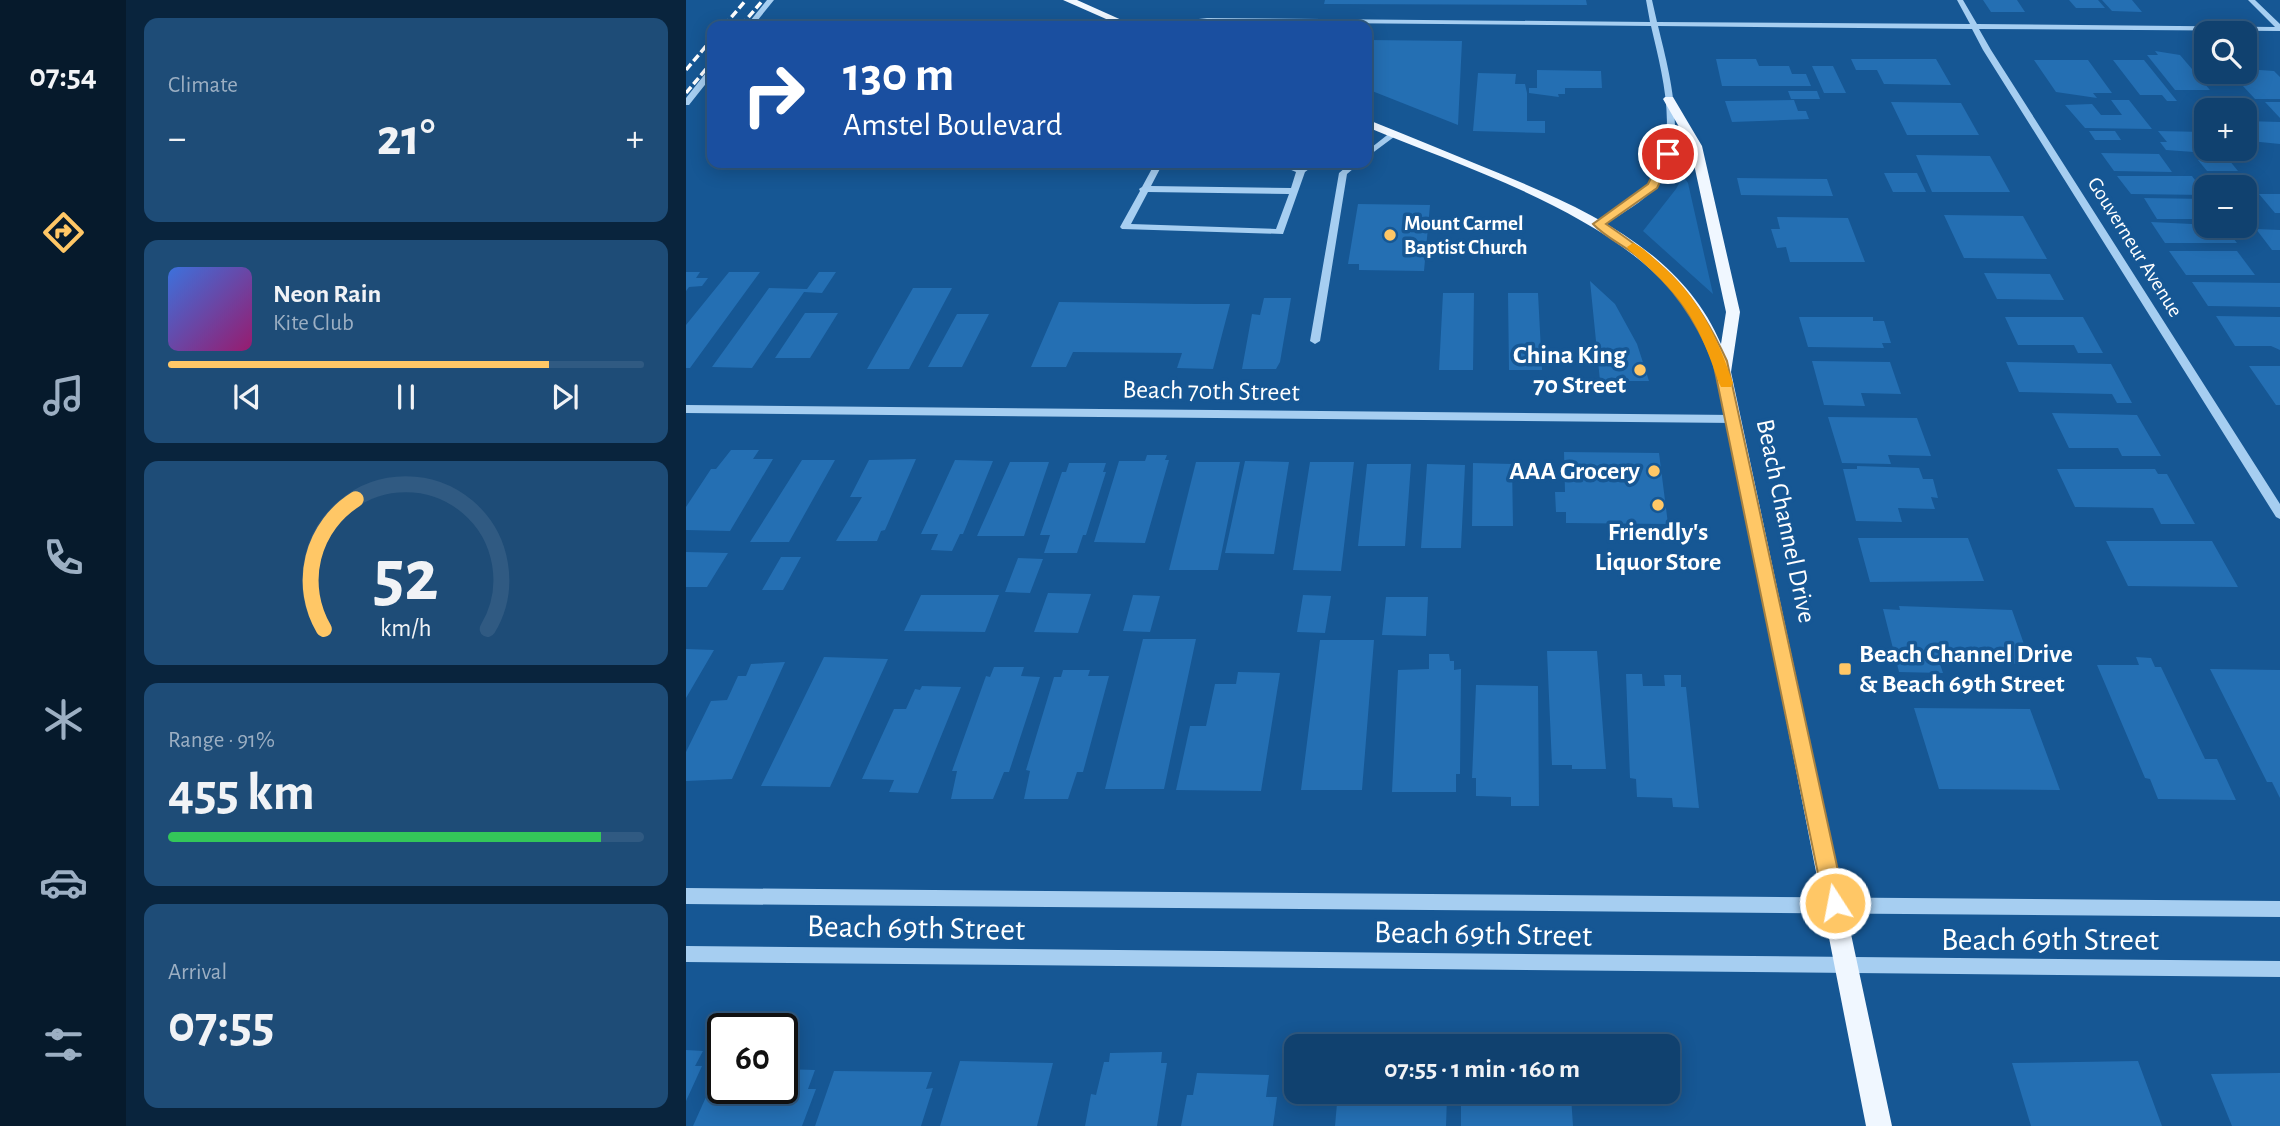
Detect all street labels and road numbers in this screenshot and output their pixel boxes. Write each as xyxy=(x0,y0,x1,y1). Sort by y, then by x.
street label: Gouverneur Avenue xyxy=(2084,173,2186,321)
street label: Beach 70th Street xyxy=(1122,376,1300,406)
street label: Beach Channel Drive xyxy=(1752,417,1820,625)
street label: Beach 69th Street xyxy=(807,910,1025,946)
street label: Beach 69th Street xyxy=(1374,916,1592,952)
street label: Beach 69th Street xyxy=(1941,924,2159,956)

